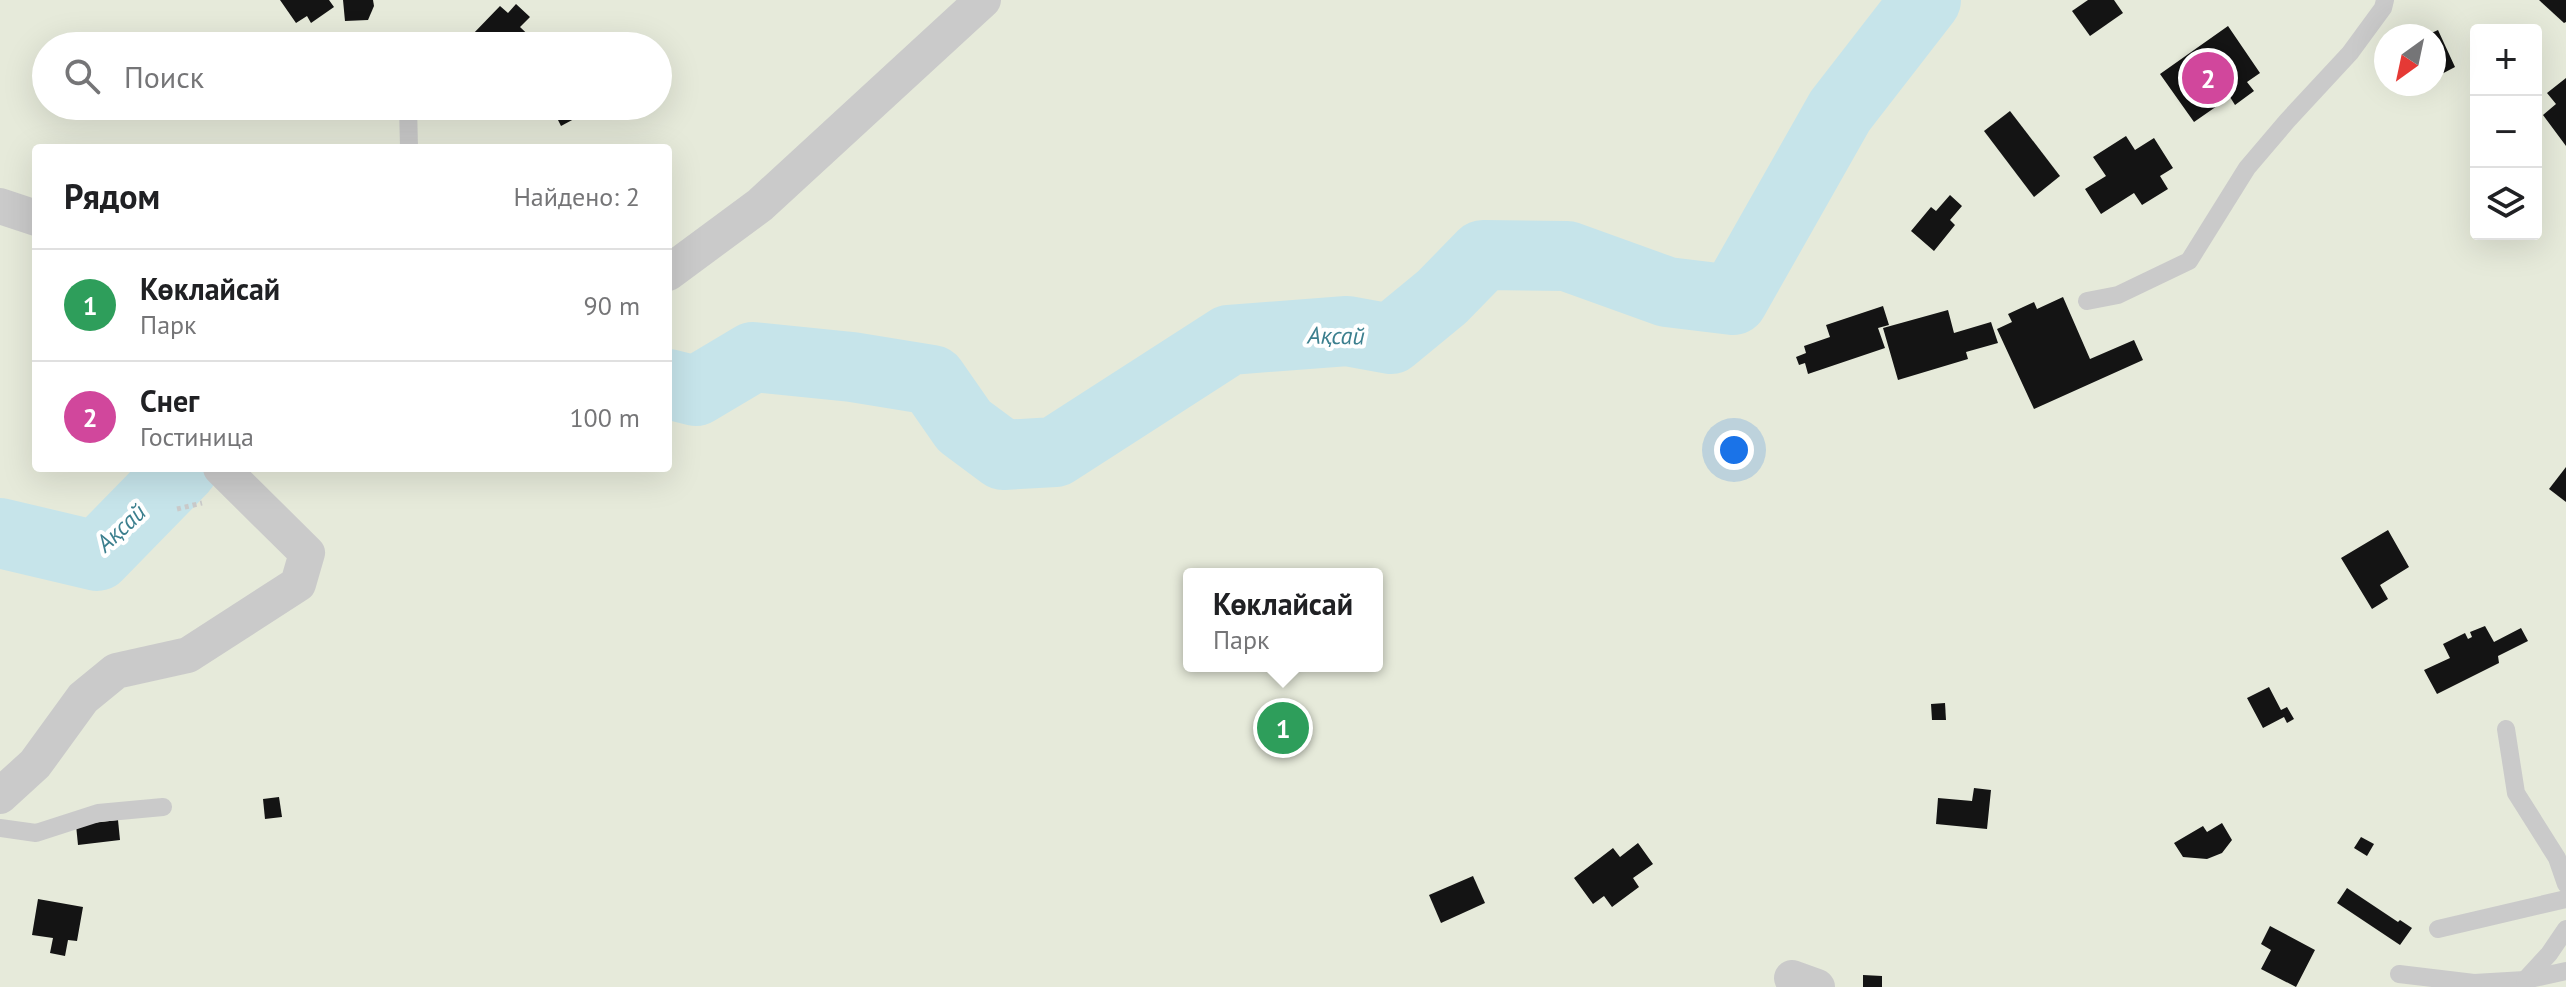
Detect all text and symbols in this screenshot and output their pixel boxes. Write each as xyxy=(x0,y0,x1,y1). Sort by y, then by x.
north arrow xyxy=(2374,24,2446,96)
map controls xyxy=(2470,24,2542,240)
button: + xyxy=(2470,24,2542,96)
search box xyxy=(32,32,672,120)
pin: 2 xyxy=(2182,48,2234,108)
icon: search xyxy=(60,54,104,98)
text: Поиск xyxy=(124,57,204,96)
button: − xyxy=(2470,96,2542,168)
button: layers xyxy=(2470,168,2542,240)
text: Рядом xyxy=(64,174,160,218)
text: Найдено: 2 xyxy=(513,180,640,213)
text: Көклайсай xyxy=(140,269,280,308)
text: 1 xyxy=(83,289,97,322)
text: 90 m xyxy=(584,289,640,322)
text: Парк xyxy=(140,308,197,341)
water label: Ақсай xyxy=(1306,319,1365,351)
text: Снег xyxy=(140,381,199,420)
text: 2 xyxy=(83,401,97,434)
text: 100 m xyxy=(569,401,640,434)
text: Гостиница xyxy=(140,420,254,453)
your location xyxy=(1714,430,1754,470)
water label: Ақсай xyxy=(88,497,152,559)
popup xyxy=(1183,568,1383,672)
text: Көклайсай xyxy=(1213,584,1353,623)
text: Парк xyxy=(1213,623,1269,656)
pin: 1 xyxy=(1257,698,1309,758)

